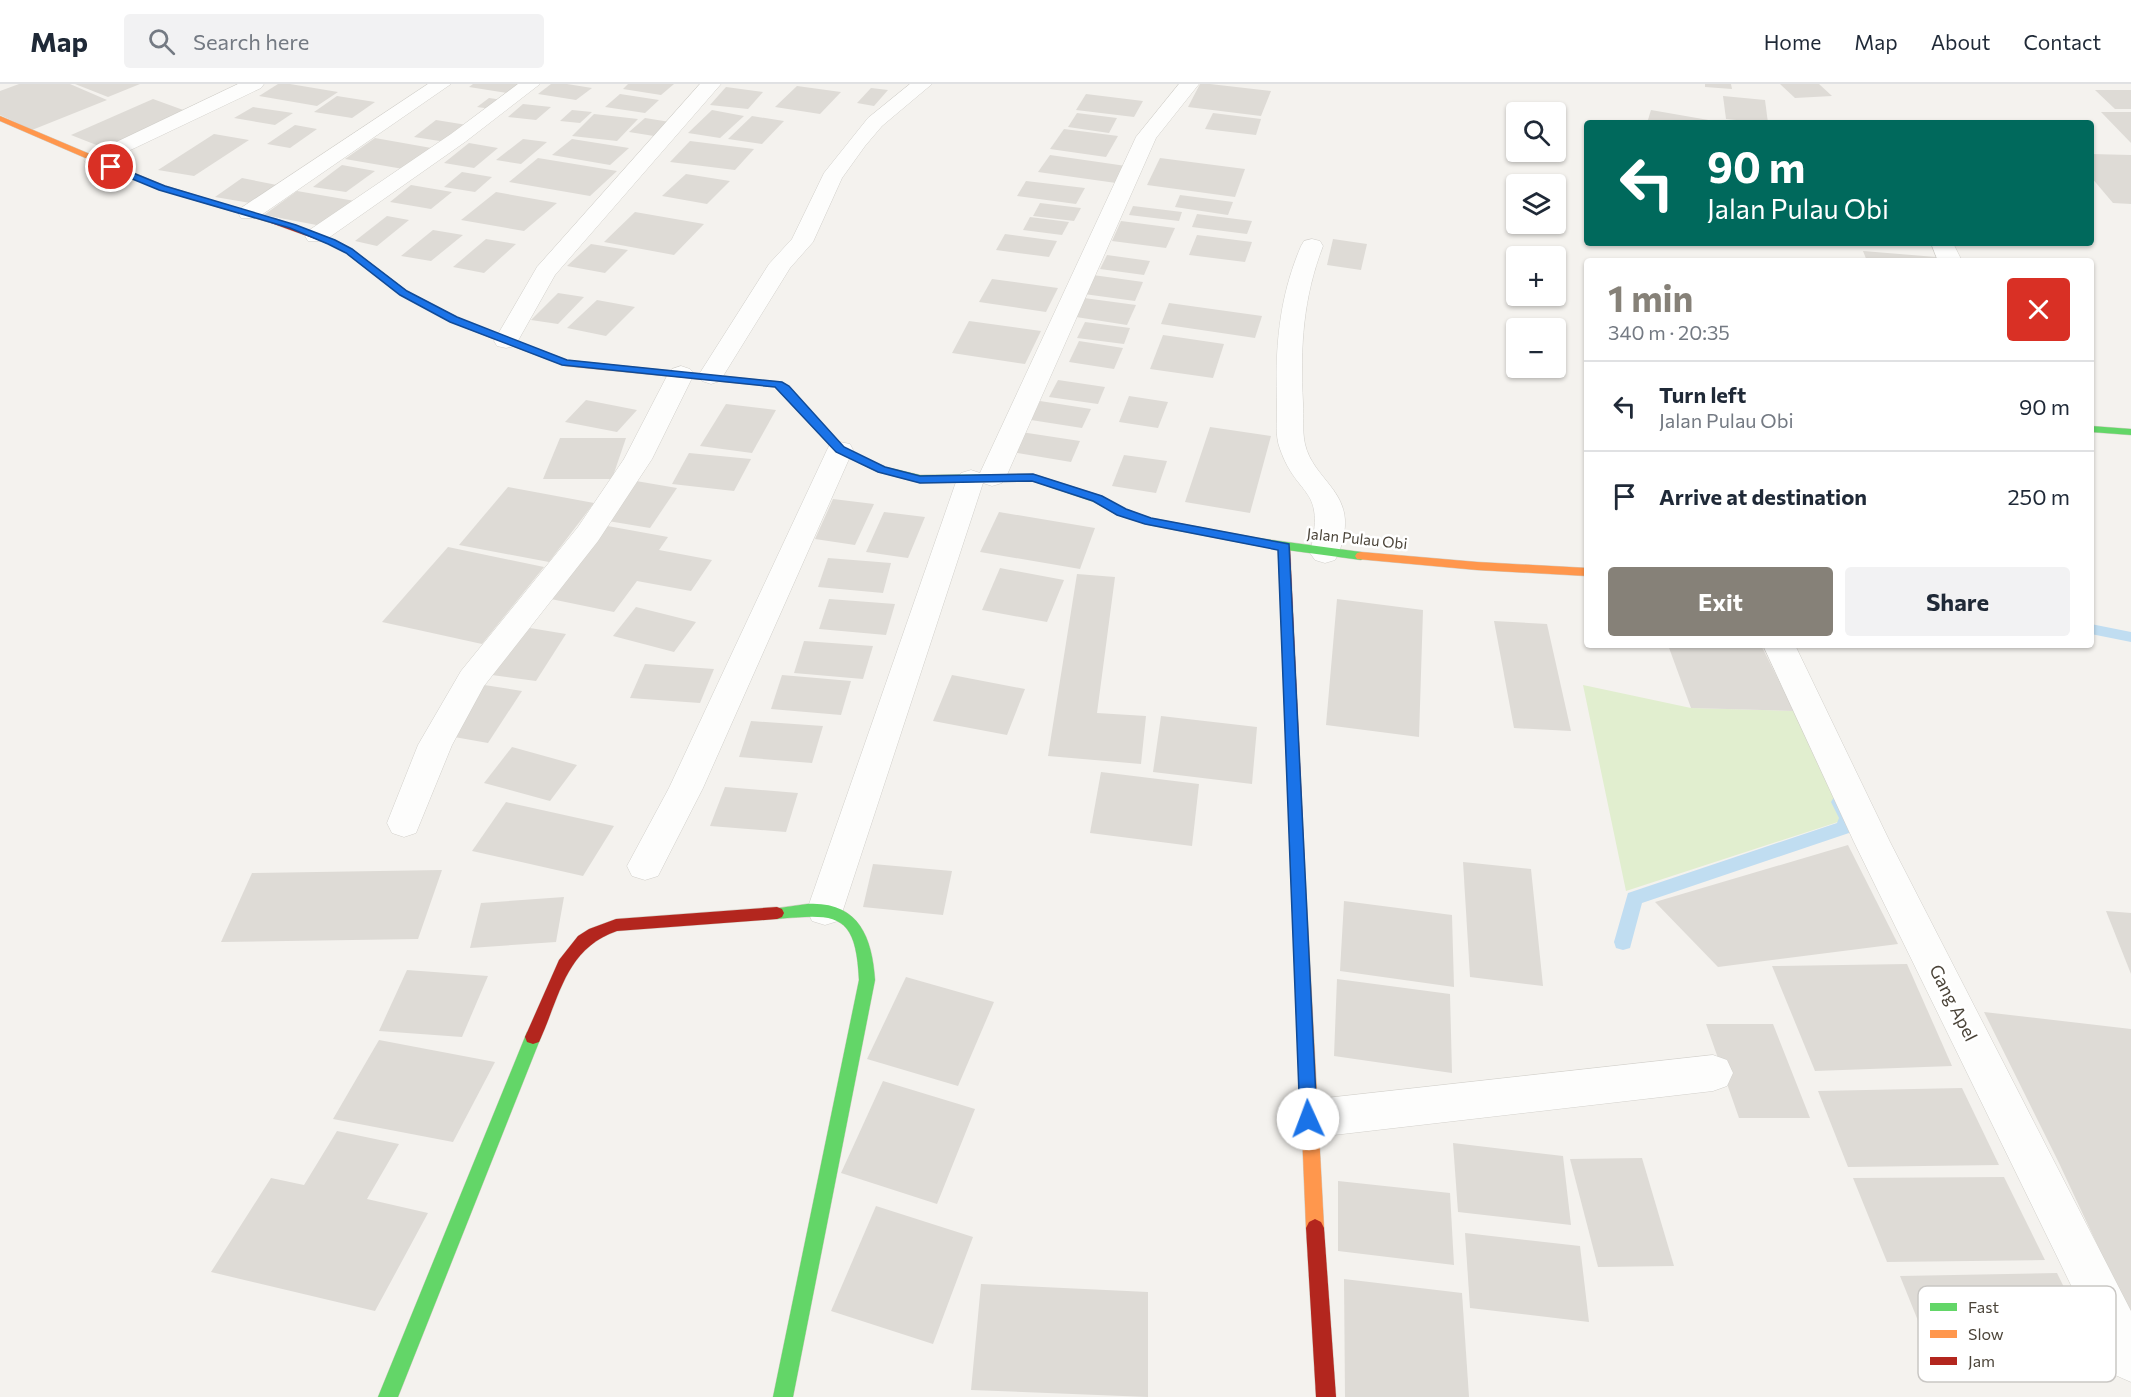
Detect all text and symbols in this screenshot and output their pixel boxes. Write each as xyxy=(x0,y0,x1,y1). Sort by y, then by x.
search box xyxy=(124,14,544,68)
text: Map xyxy=(30,24,88,58)
icon: search xyxy=(145,25,178,58)
text: Search here xyxy=(193,28,309,55)
text: Home xyxy=(1764,29,1821,54)
text: Map xyxy=(1854,29,1898,54)
text: About xyxy=(1931,29,1990,54)
text: Contact xyxy=(2023,29,2101,54)
map controls xyxy=(1506,102,1566,378)
button: search xyxy=(1506,102,1566,162)
text: 90 m xyxy=(1707,140,1806,192)
pin xyxy=(85,141,136,192)
icon: left xyxy=(1608,144,1686,222)
icon: arrive xyxy=(94,150,127,183)
button: layers xyxy=(1506,174,1566,234)
text: Jalan Pulau Obi xyxy=(1707,192,1889,225)
button: + xyxy=(1506,246,1566,306)
text: 1 min xyxy=(1608,275,1693,319)
button: close xyxy=(2007,278,2070,341)
button: − xyxy=(1506,318,1566,378)
text: 340 m · 20:35 xyxy=(1608,320,1730,344)
text: Turn left xyxy=(1659,381,1746,408)
icon: left xyxy=(1608,390,1641,423)
text: 90 m xyxy=(2019,393,2070,420)
text: Jalan Pulau Obi xyxy=(1659,408,1794,432)
icon: arrive xyxy=(1608,480,1641,513)
text: Arrive at destination xyxy=(1659,483,1867,510)
text: 250 m xyxy=(2007,483,2070,510)
street label: Jalan Pulau Obi xyxy=(1306,524,1408,552)
button: Exit xyxy=(1608,567,1833,636)
button: Share xyxy=(1845,567,2070,636)
street label: Gang Apel xyxy=(1925,960,1983,1045)
position arrow xyxy=(1276,1087,1340,1151)
legend xyxy=(1918,1286,2116,1382)
text: Fast xyxy=(1968,1297,1999,1316)
text: Slow xyxy=(1968,1324,2004,1343)
text: Jam xyxy=(1968,1351,1995,1370)

